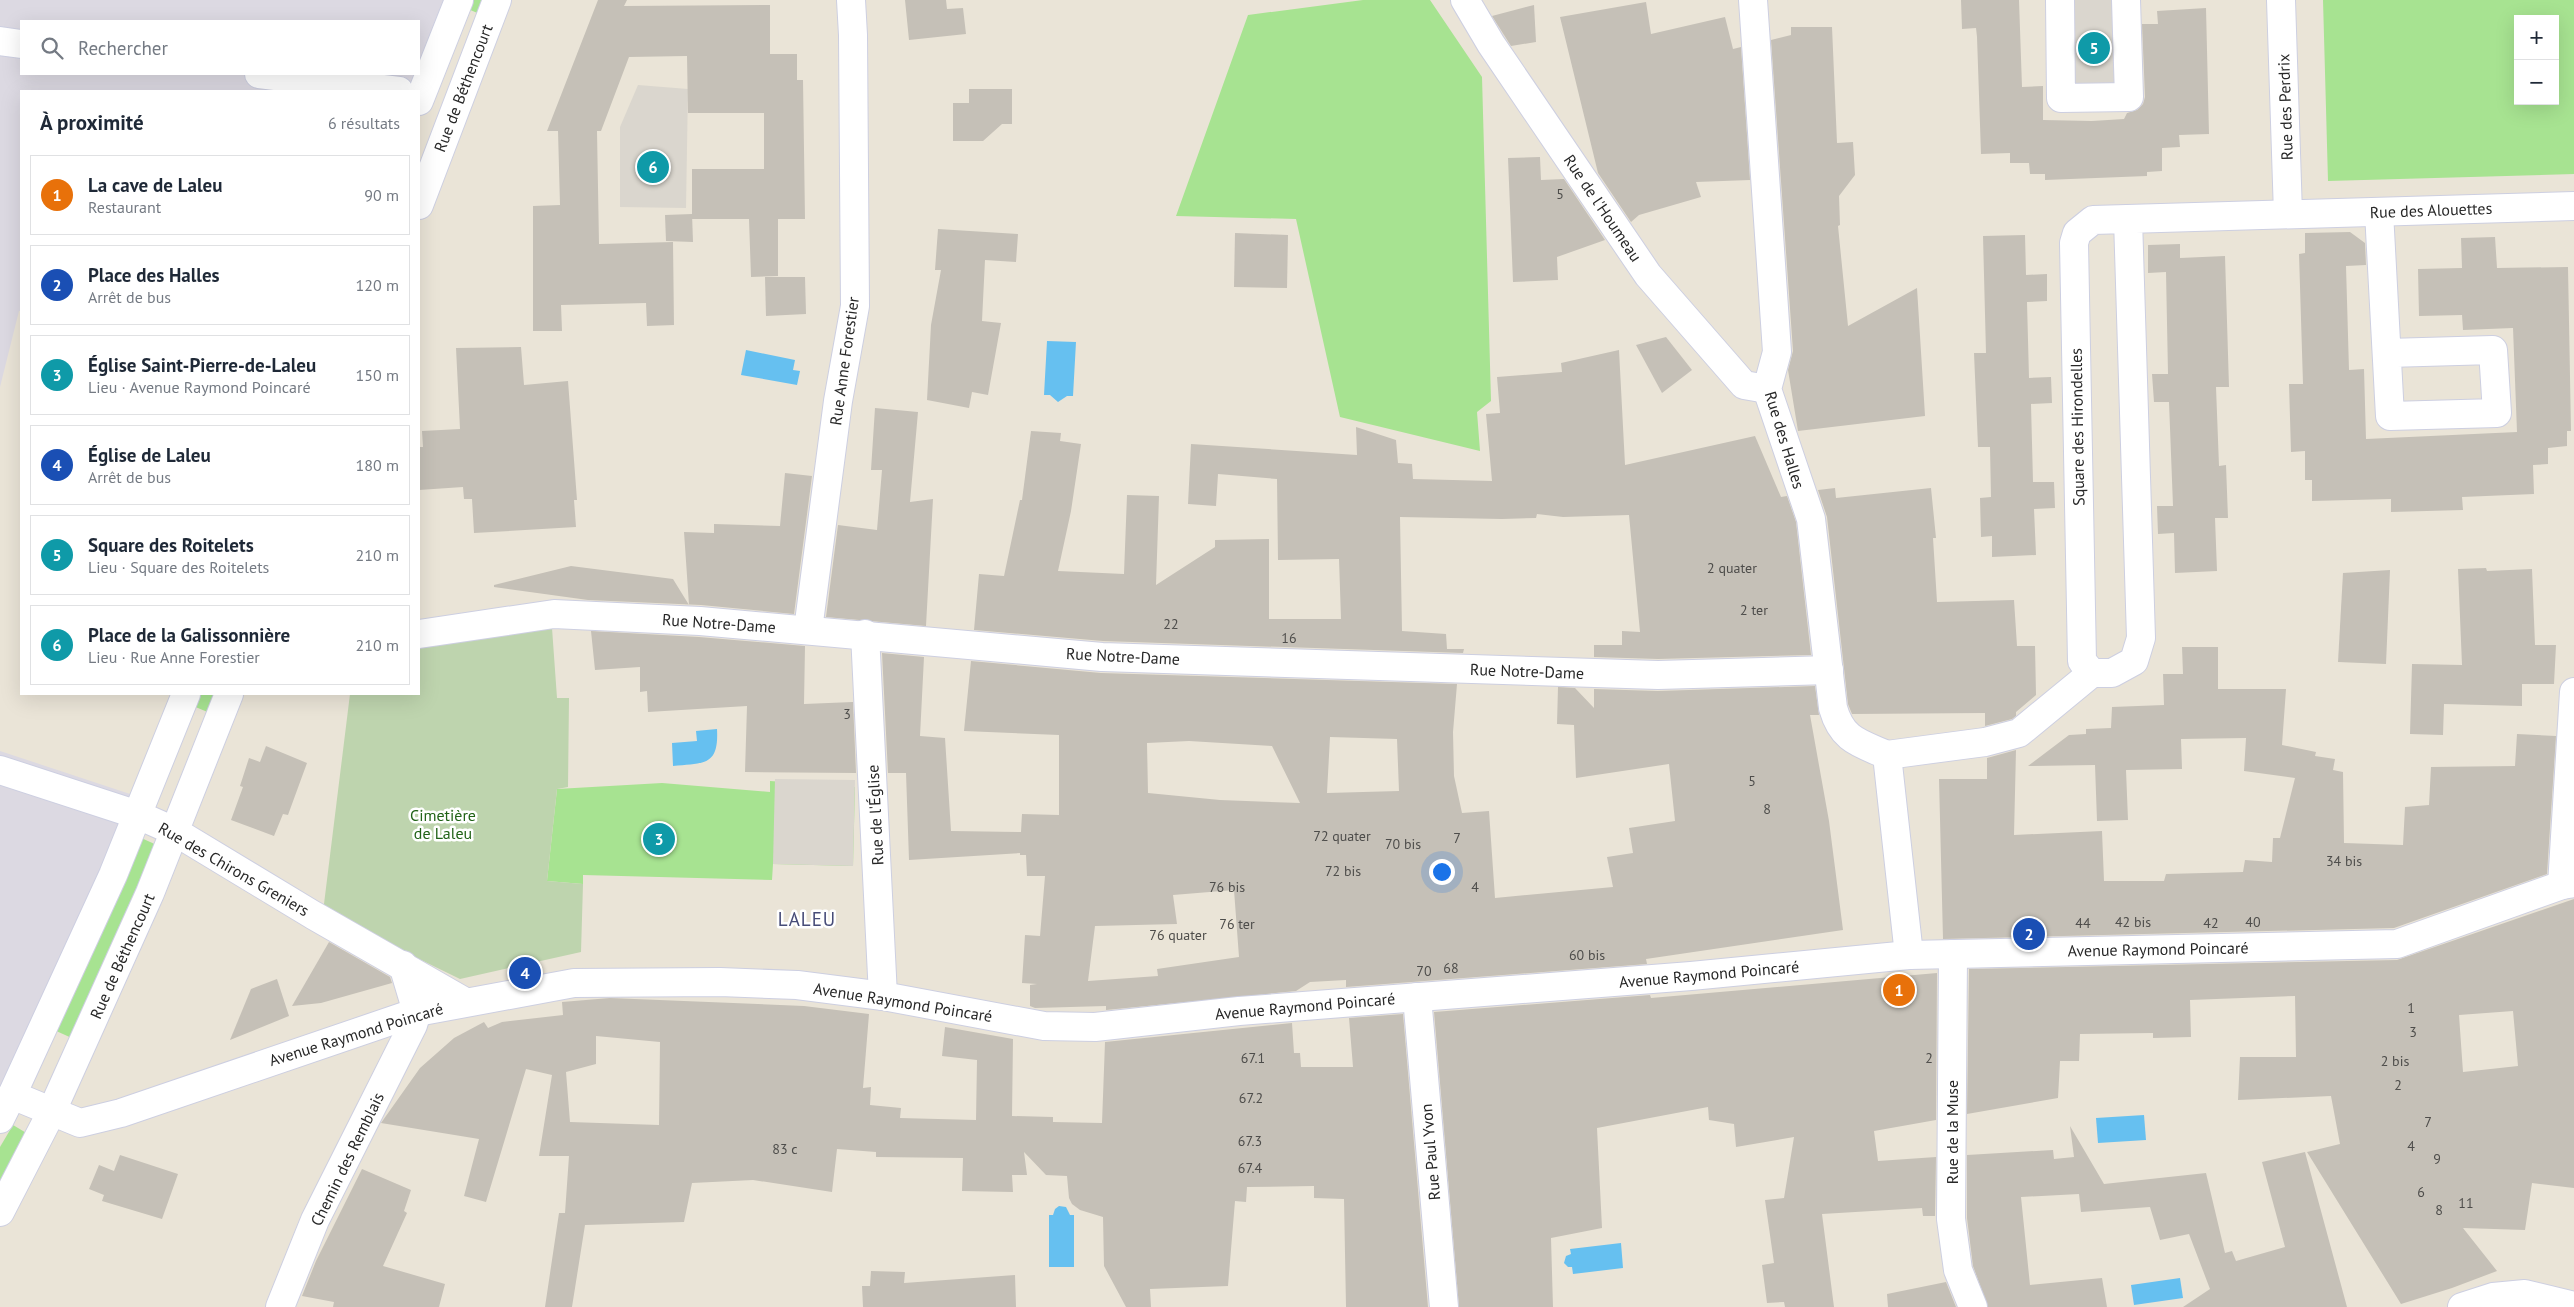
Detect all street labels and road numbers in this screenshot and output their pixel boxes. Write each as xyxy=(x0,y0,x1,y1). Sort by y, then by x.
street label: Rue de Béthencourt xyxy=(429,21,497,155)
street label: Rue des Perdrix xyxy=(2273,53,2297,161)
street label: Rue de l'Houmeau xyxy=(1560,151,1646,265)
street label: Rue des Alouettes xyxy=(2369,198,2493,222)
street label: Rue Anne Forestier xyxy=(825,295,863,427)
street label: Square des Hirondelles xyxy=(2066,348,2088,506)
street label: Rue des Halles xyxy=(1761,389,1809,491)
street label: Rue Notre-Dame xyxy=(661,609,777,637)
street label: Rue Notre-Dame xyxy=(1066,643,1180,669)
street label: Rue Notre-Dame xyxy=(1470,659,1584,683)
street label: Rue de l'Église xyxy=(862,764,888,866)
street label: Rue des Chirons Greniers xyxy=(155,818,313,920)
street label: Rue de Béthencourt xyxy=(85,890,159,1022)
street label: Avenue Raymond Poincaré xyxy=(2067,937,2249,961)
street label: Avenue Raymond Poincaré xyxy=(1618,956,1800,992)
street label: Avenue Raymond Poincaré xyxy=(812,978,994,1026)
street label: Avenue Raymond Poincaré xyxy=(1214,988,1396,1024)
street label: Avenue Raymond Poincaré xyxy=(267,998,445,1070)
street label: Rue de la Muse xyxy=(1942,1080,1962,1184)
street label: Chemin des Remblais xyxy=(306,1089,388,1229)
street label: Rue Paul Yvon xyxy=(1416,1103,1444,1201)

